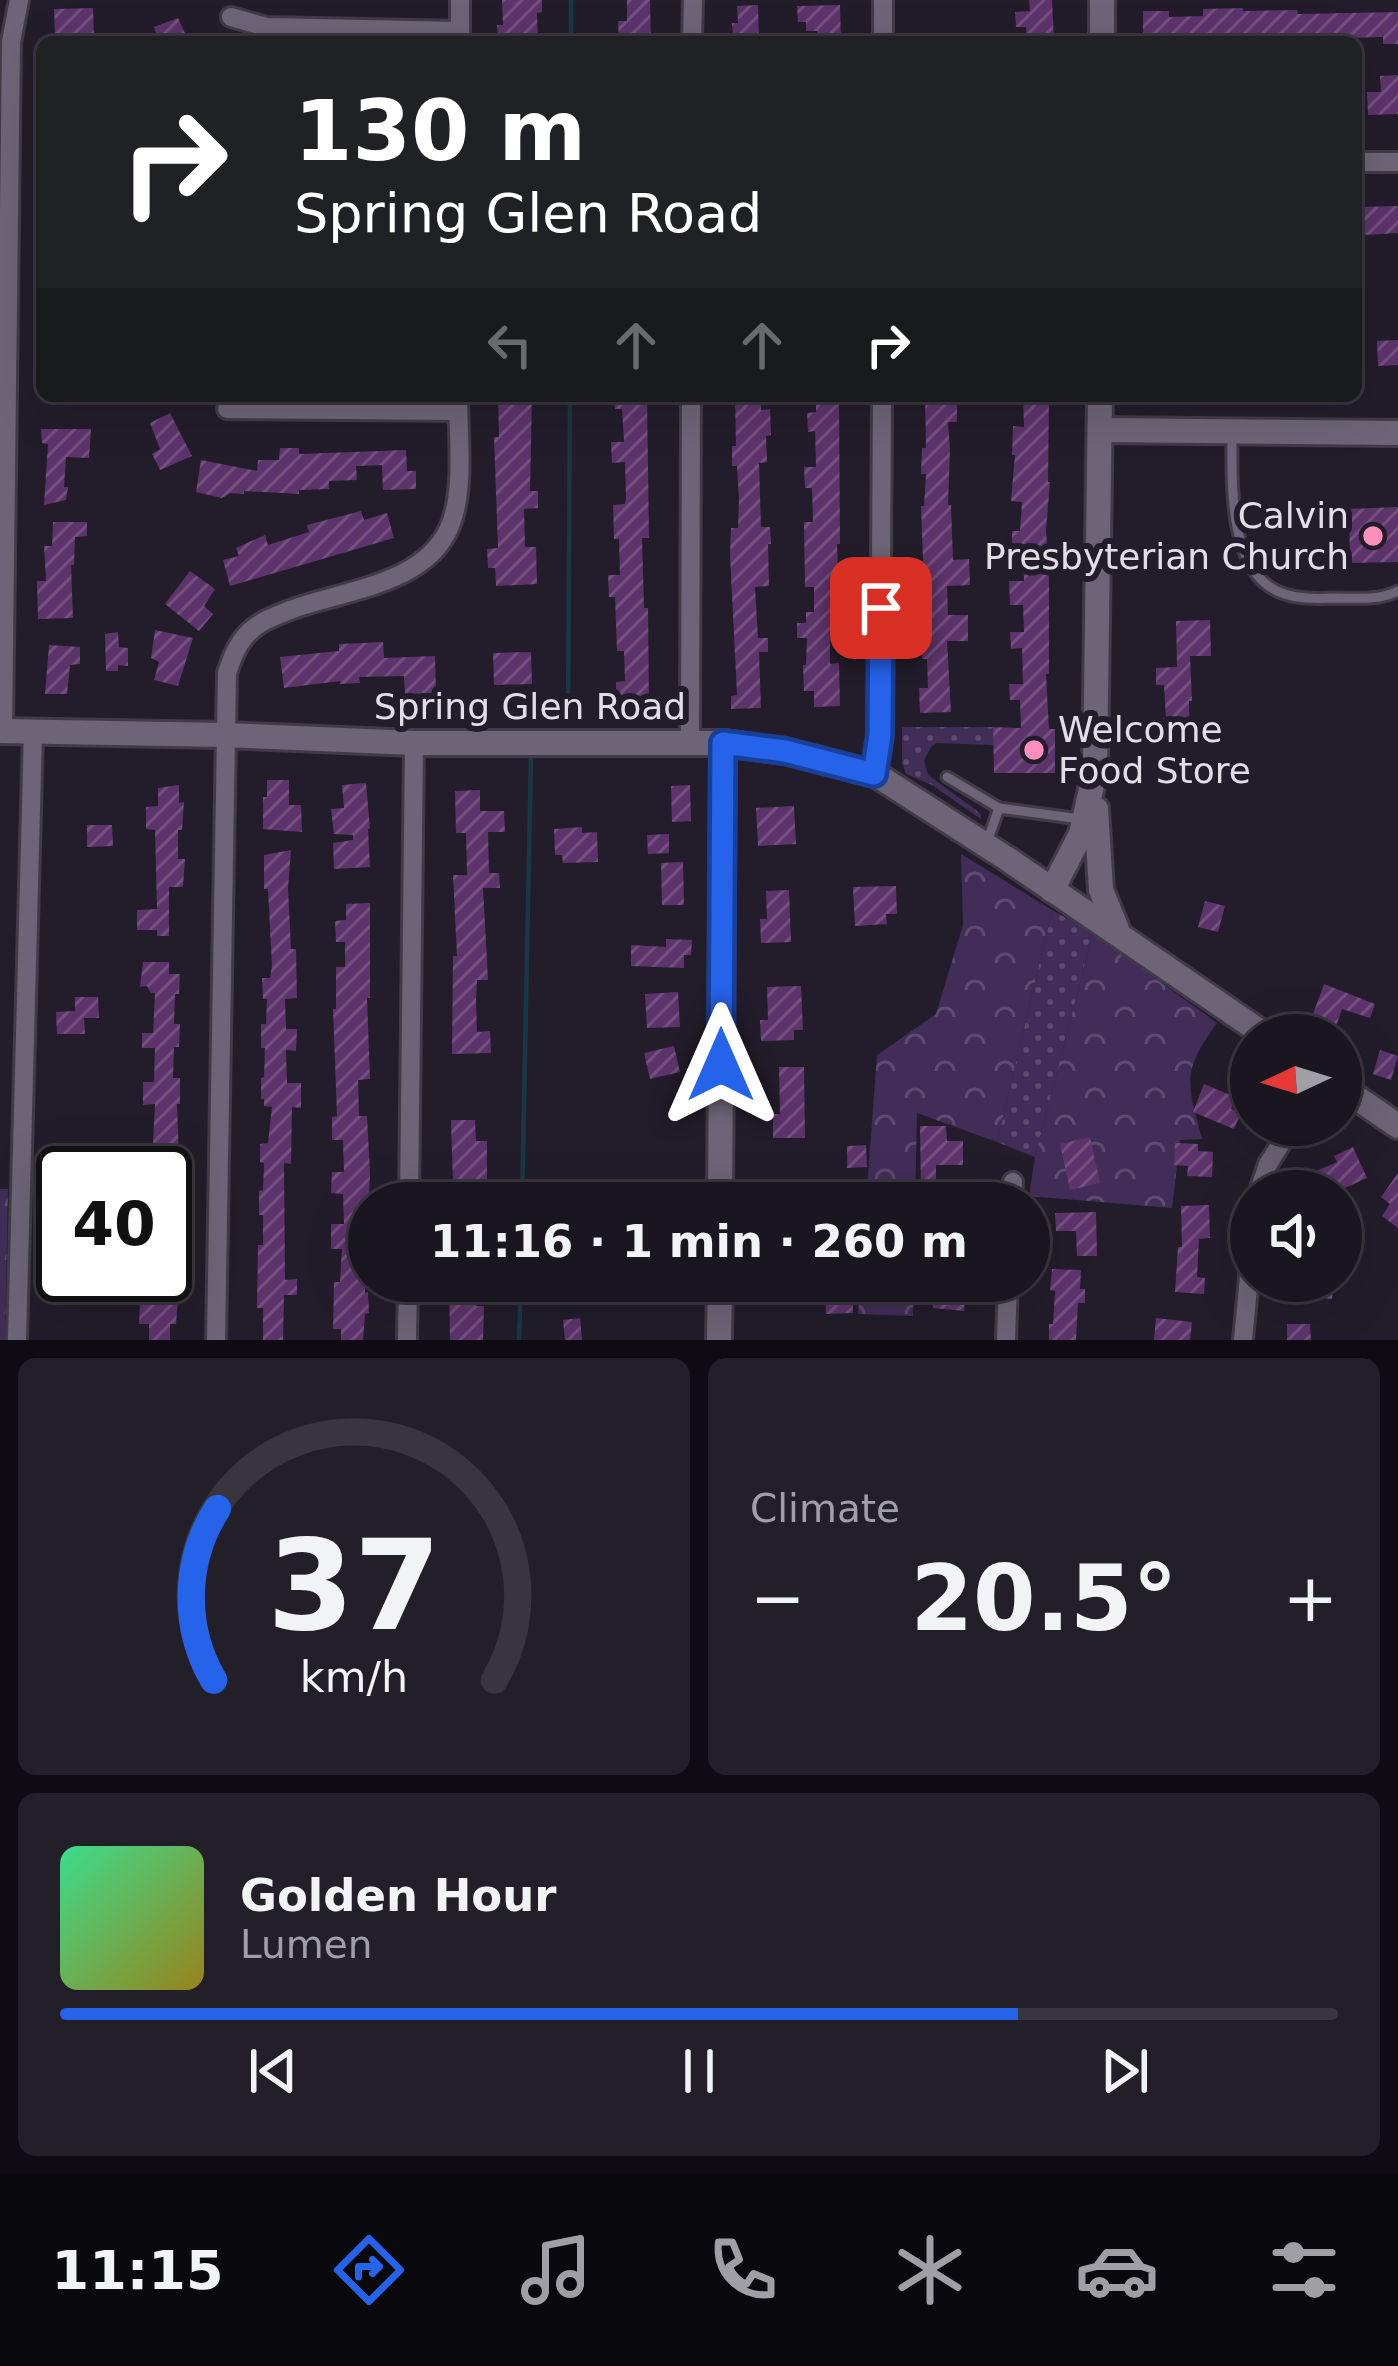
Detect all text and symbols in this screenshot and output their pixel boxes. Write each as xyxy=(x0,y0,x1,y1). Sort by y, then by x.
text: 130 m xyxy=(294,82,586,180)
icon: right xyxy=(96,84,252,240)
text: Spring Glen Road xyxy=(294,182,762,245)
icon: left xyxy=(477,312,543,378)
icon: ahead xyxy=(603,312,669,378)
icon: ahead xyxy=(729,312,795,378)
icon: right xyxy=(855,312,921,378)
place label: Calvin Presbyterian Church xyxy=(984,495,1349,577)
marker: Calvin Presbyterian Church xyxy=(1360,523,1386,549)
pin xyxy=(830,557,932,659)
icon: arrive xyxy=(848,575,914,641)
street label: Spring Glen Road xyxy=(374,686,686,727)
place label: Welcome Food Store xyxy=(1058,709,1251,791)
marker: Welcome Food Store xyxy=(1021,737,1047,763)
position arrow xyxy=(658,1002,784,1128)
north arrow xyxy=(1230,1014,1362,1146)
map controls xyxy=(1230,1014,1362,1302)
speed limit sign: 40 xyxy=(36,1146,192,1302)
button: sound xyxy=(1230,1170,1362,1302)
text: 11:16 · 1 min · 260 m xyxy=(430,1215,968,1268)
text: Climate xyxy=(750,1486,900,1531)
text: 37 xyxy=(267,1513,441,1658)
text: 20.5° xyxy=(910,1546,1178,1651)
text: − xyxy=(750,1560,805,1637)
text: + xyxy=(1283,1560,1338,1637)
text: km/h xyxy=(300,1651,408,1701)
text: Golden Hour xyxy=(240,1869,557,1922)
text: Lumen xyxy=(240,1922,372,1967)
icon: previous xyxy=(240,2038,306,2104)
icon: pause xyxy=(666,2038,732,2104)
icon: next xyxy=(1092,2038,1158,2104)
icon: directions xyxy=(327,2228,411,2312)
icon: music xyxy=(514,2228,598,2312)
icon: phone xyxy=(701,2228,785,2312)
icon: climate xyxy=(888,2228,972,2312)
icon: car xyxy=(1075,2228,1159,2312)
icon: filters xyxy=(1262,2228,1346,2312)
text: 11:15 xyxy=(52,2239,223,2302)

